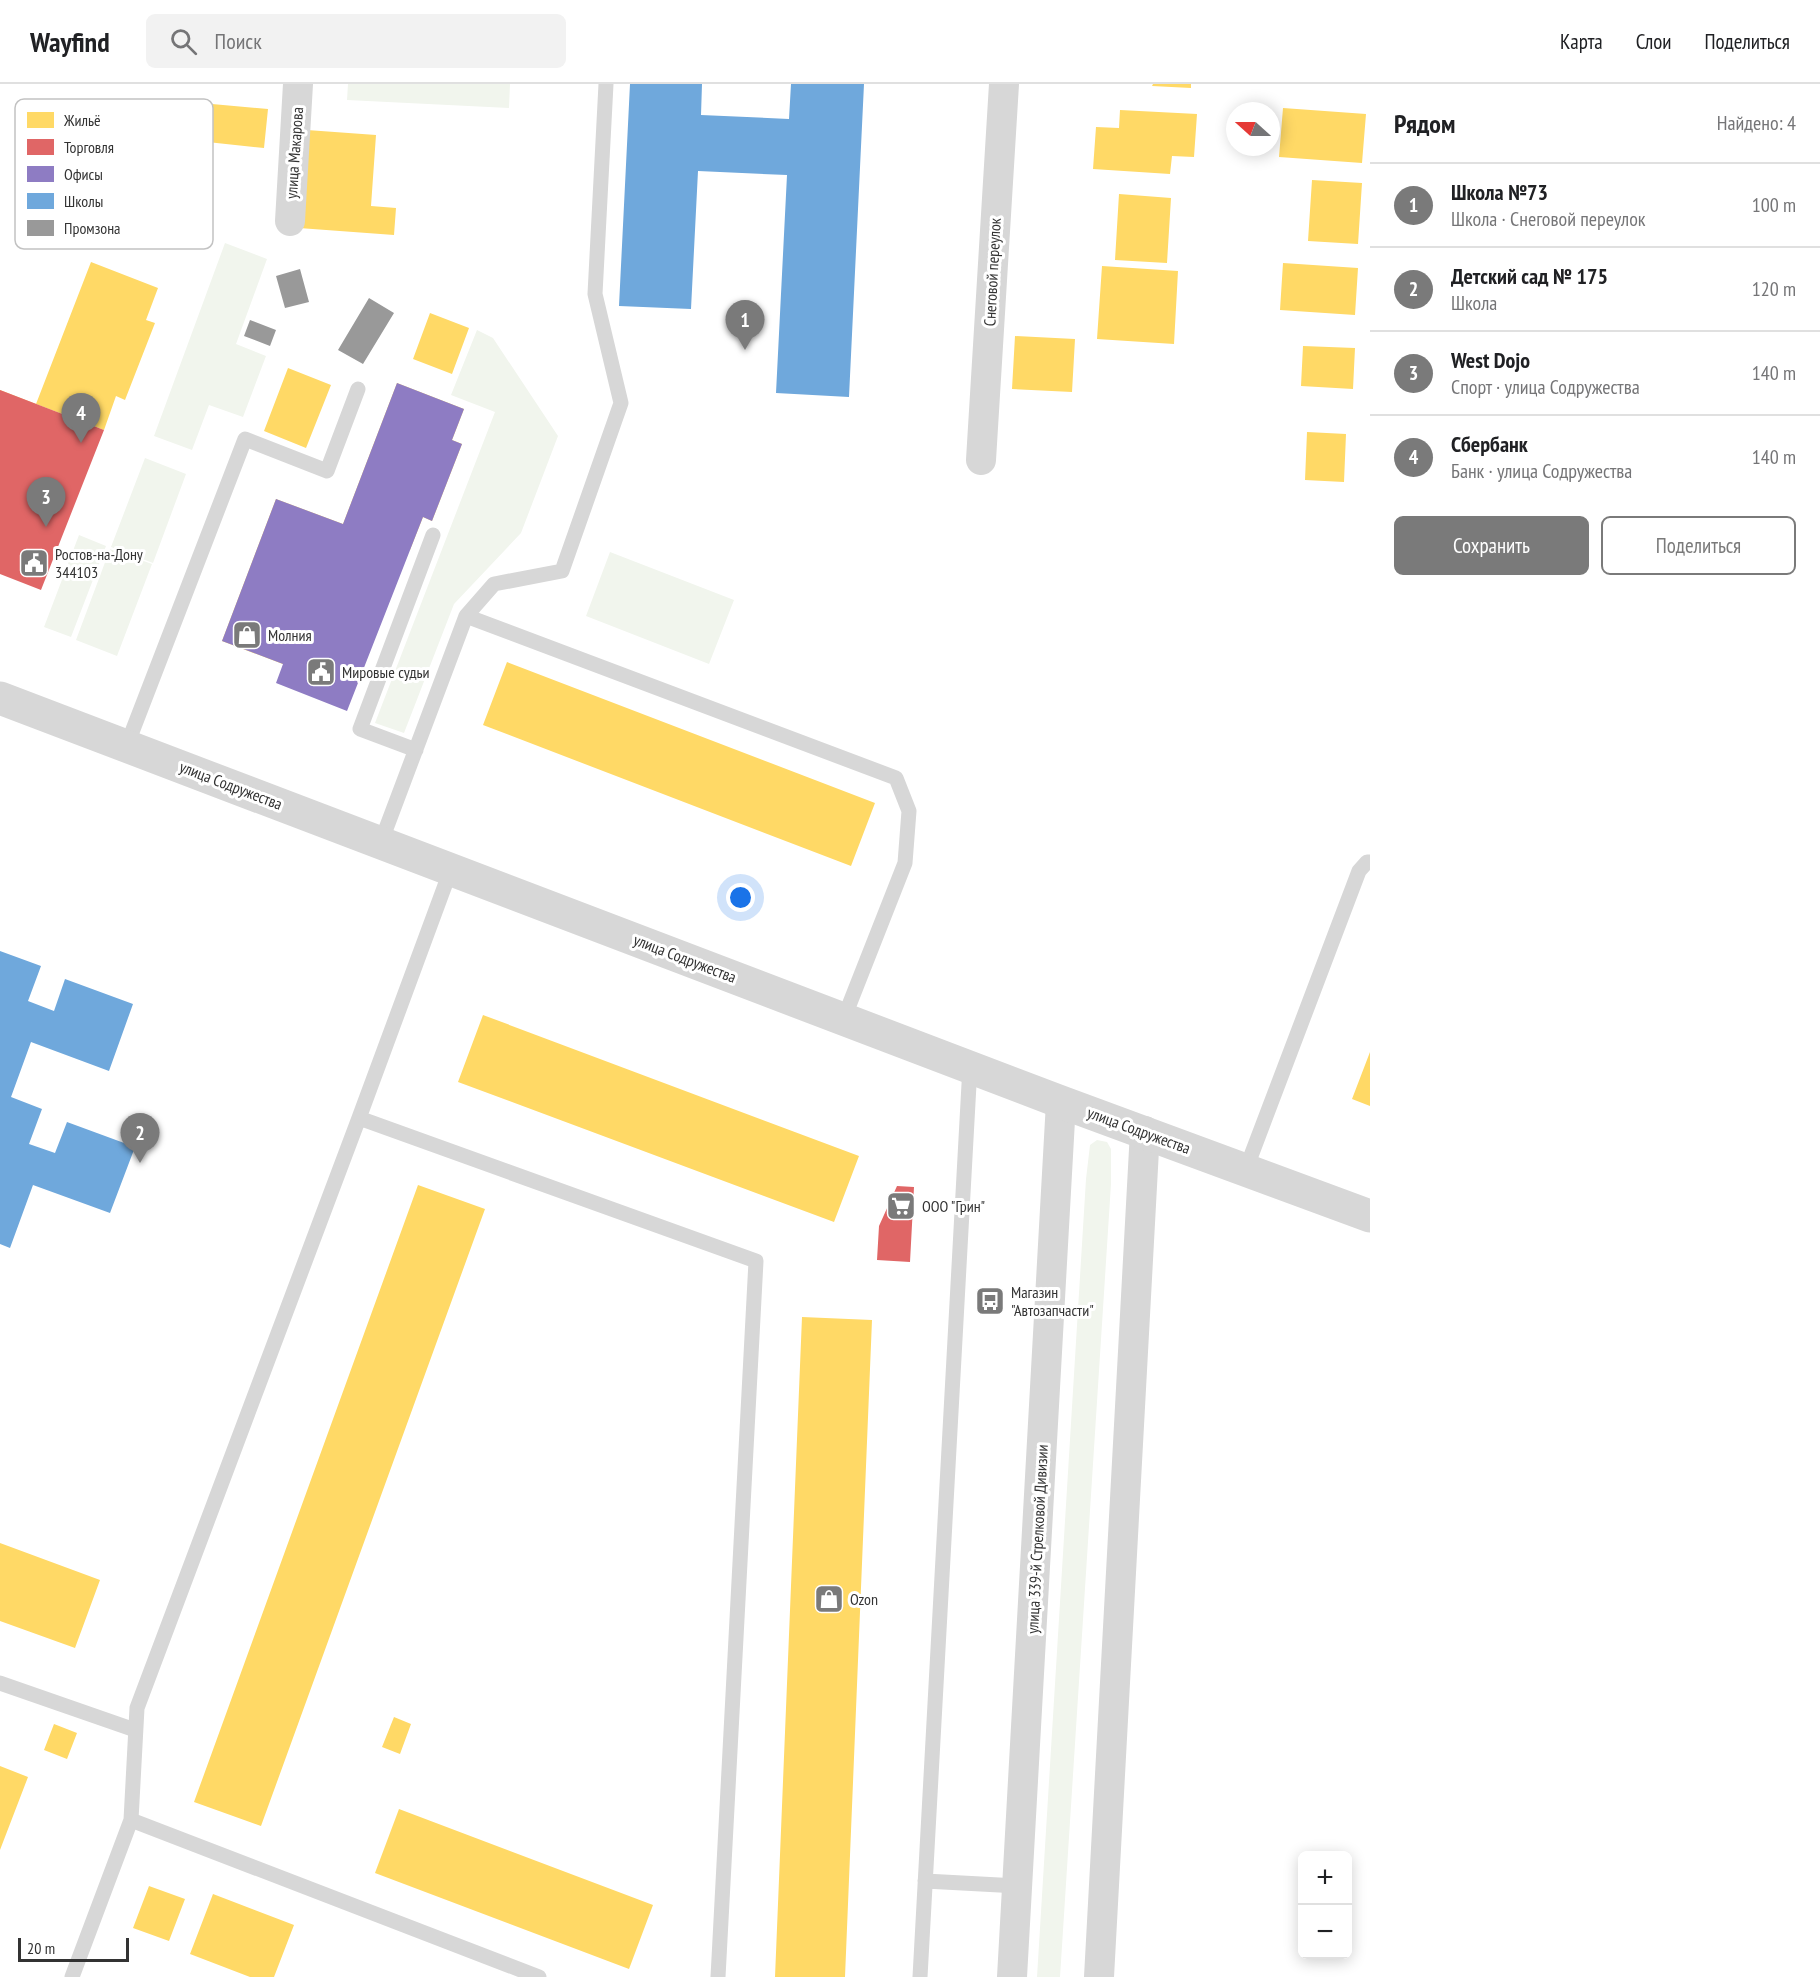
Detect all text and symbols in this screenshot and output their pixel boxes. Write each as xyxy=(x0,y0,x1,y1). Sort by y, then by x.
search box xyxy=(146,14,566,68)
text: Wayfind xyxy=(30,23,110,60)
icon: search xyxy=(167,25,200,58)
text: Поиск xyxy=(215,27,262,55)
text: Карта xyxy=(1560,28,1603,55)
text: Слои xyxy=(1636,28,1671,55)
text: Поделиться xyxy=(1704,28,1790,55)
legend xyxy=(15,99,213,249)
north arrow xyxy=(1226,102,1280,156)
street label: улица Макарова xyxy=(281,106,307,200)
text: Рядом xyxy=(1394,107,1455,140)
text: Жильё xyxy=(63,110,101,130)
text: Найдено: 4 xyxy=(1717,110,1796,136)
text: Торговля xyxy=(64,137,114,157)
text: Офисы xyxy=(64,164,103,184)
text: Школа №73 xyxy=(1451,178,1548,206)
text: Школы xyxy=(64,191,103,211)
text: 1 xyxy=(1409,192,1418,218)
text: 100 m xyxy=(1752,192,1796,218)
text: Школа · Снеговой переулок xyxy=(1451,206,1646,232)
street label: Снеговой переулок xyxy=(979,217,1005,327)
text: Промзона xyxy=(64,218,121,238)
text: Детский сад № 175 xyxy=(1451,262,1608,290)
text: 2 xyxy=(1409,276,1418,302)
text: 120 m xyxy=(1752,276,1796,302)
text: Школа xyxy=(1451,290,1497,316)
pin: 1 xyxy=(726,300,764,350)
text: West Dojo xyxy=(1451,346,1530,374)
text: 3 xyxy=(1409,360,1418,386)
text: 140 m xyxy=(1752,360,1796,386)
text: Спорт · улица Содружества xyxy=(1451,374,1640,400)
pin: 4 xyxy=(62,394,100,443)
text: Сбербанк xyxy=(1451,430,1528,458)
text: 4 xyxy=(1409,444,1418,470)
text: 140 m xyxy=(1752,444,1796,470)
text: Банк · улица Содружества xyxy=(1451,458,1632,484)
pin: 3 xyxy=(26,478,66,527)
button: Сохранить xyxy=(1394,516,1589,575)
button: Поделиться xyxy=(1601,516,1796,575)
place label: Ростов-на-Дону 344103 xyxy=(55,544,143,582)
public building icon: Ростов-на-Дону 344103 xyxy=(18,547,50,579)
shop icon: Молния xyxy=(231,619,263,651)
place label: Молния xyxy=(268,625,312,645)
public building icon: Мировые судьи xyxy=(305,656,337,688)
place label: Мировые судьи xyxy=(342,662,430,682)
street label: улица Содружества xyxy=(177,756,285,814)
your location xyxy=(726,883,755,912)
street label: улица Содружества xyxy=(631,929,739,987)
street label: улица Содружества xyxy=(1085,1102,1193,1158)
pin: 2 xyxy=(120,1114,160,1163)
supermarket icon: ООО "Грин" xyxy=(885,1190,917,1222)
place label: ООО "Грин" xyxy=(922,1196,985,1216)
place label: Магазин "Автозапчасти" xyxy=(1011,1282,1094,1320)
bus stop icon: Магазин "Автозапчасти" xyxy=(974,1285,1006,1317)
street label: улица 339-й Стрелковой Дивизии xyxy=(1022,1444,1052,1634)
shop icon: Ozon xyxy=(813,1583,845,1615)
place label: Ozon xyxy=(850,1589,878,1609)
map controls xyxy=(1298,1851,1352,1959)
button: + xyxy=(1298,1851,1352,1905)
button: − xyxy=(1298,1905,1352,1959)
scale bar xyxy=(18,1935,129,1962)
text: 20 m xyxy=(27,1938,55,1958)

